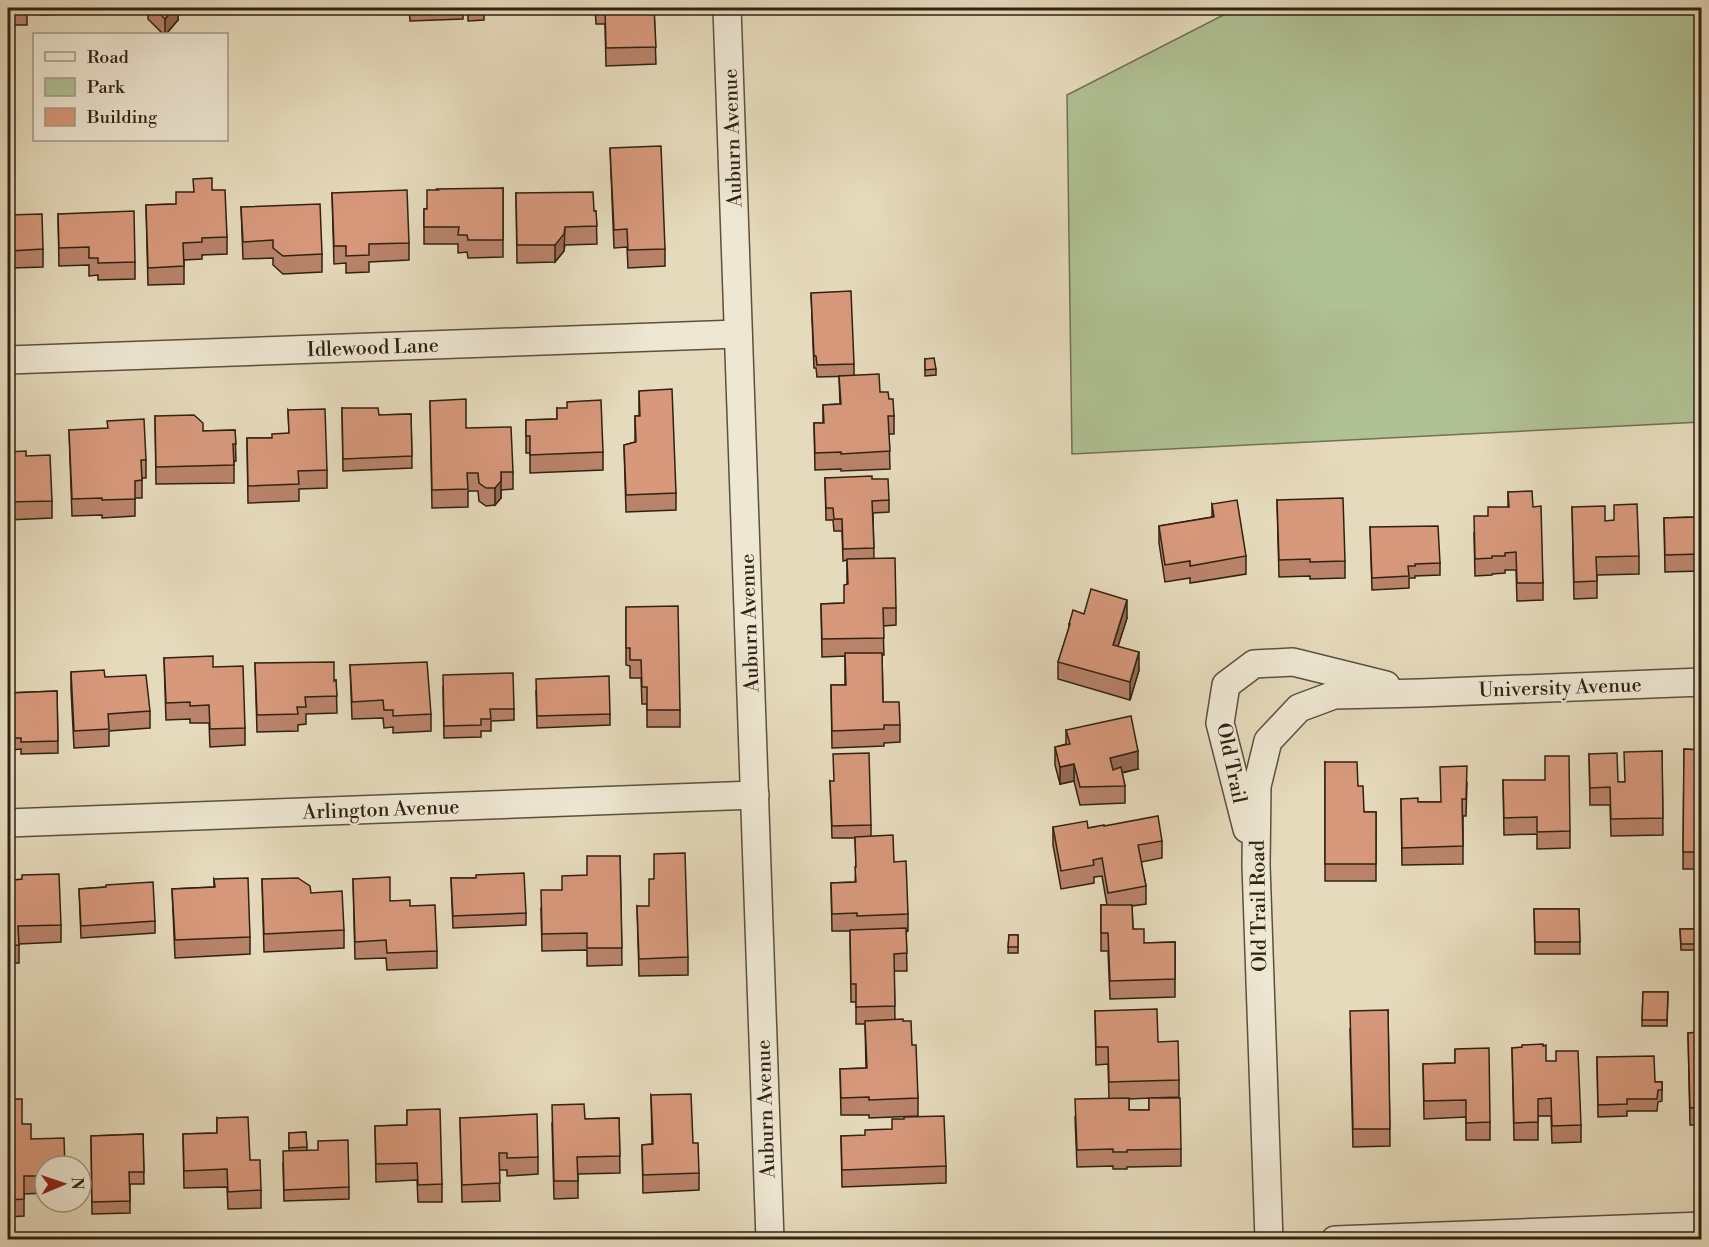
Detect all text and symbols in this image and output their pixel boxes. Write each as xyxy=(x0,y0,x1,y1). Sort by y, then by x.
legend xyxy=(33,33,228,141)
text: Road xyxy=(87,46,130,69)
street label: Auburn Avenue xyxy=(719,68,748,209)
text: Park xyxy=(87,76,126,99)
text: Building xyxy=(86,106,158,129)
street label: Idlewood Lane xyxy=(307,334,439,363)
street label: Auburn Avenue xyxy=(736,553,765,694)
street label: University Avenue xyxy=(1478,673,1642,704)
street label: Old Trail xyxy=(1210,721,1251,806)
street label: Arlington Avenue xyxy=(301,795,460,826)
street label: Old Trail Road xyxy=(1246,839,1273,972)
street label: Auburn Avenue xyxy=(752,1039,781,1180)
north arrow xyxy=(33,1154,93,1214)
text: N xyxy=(67,1177,87,1191)

